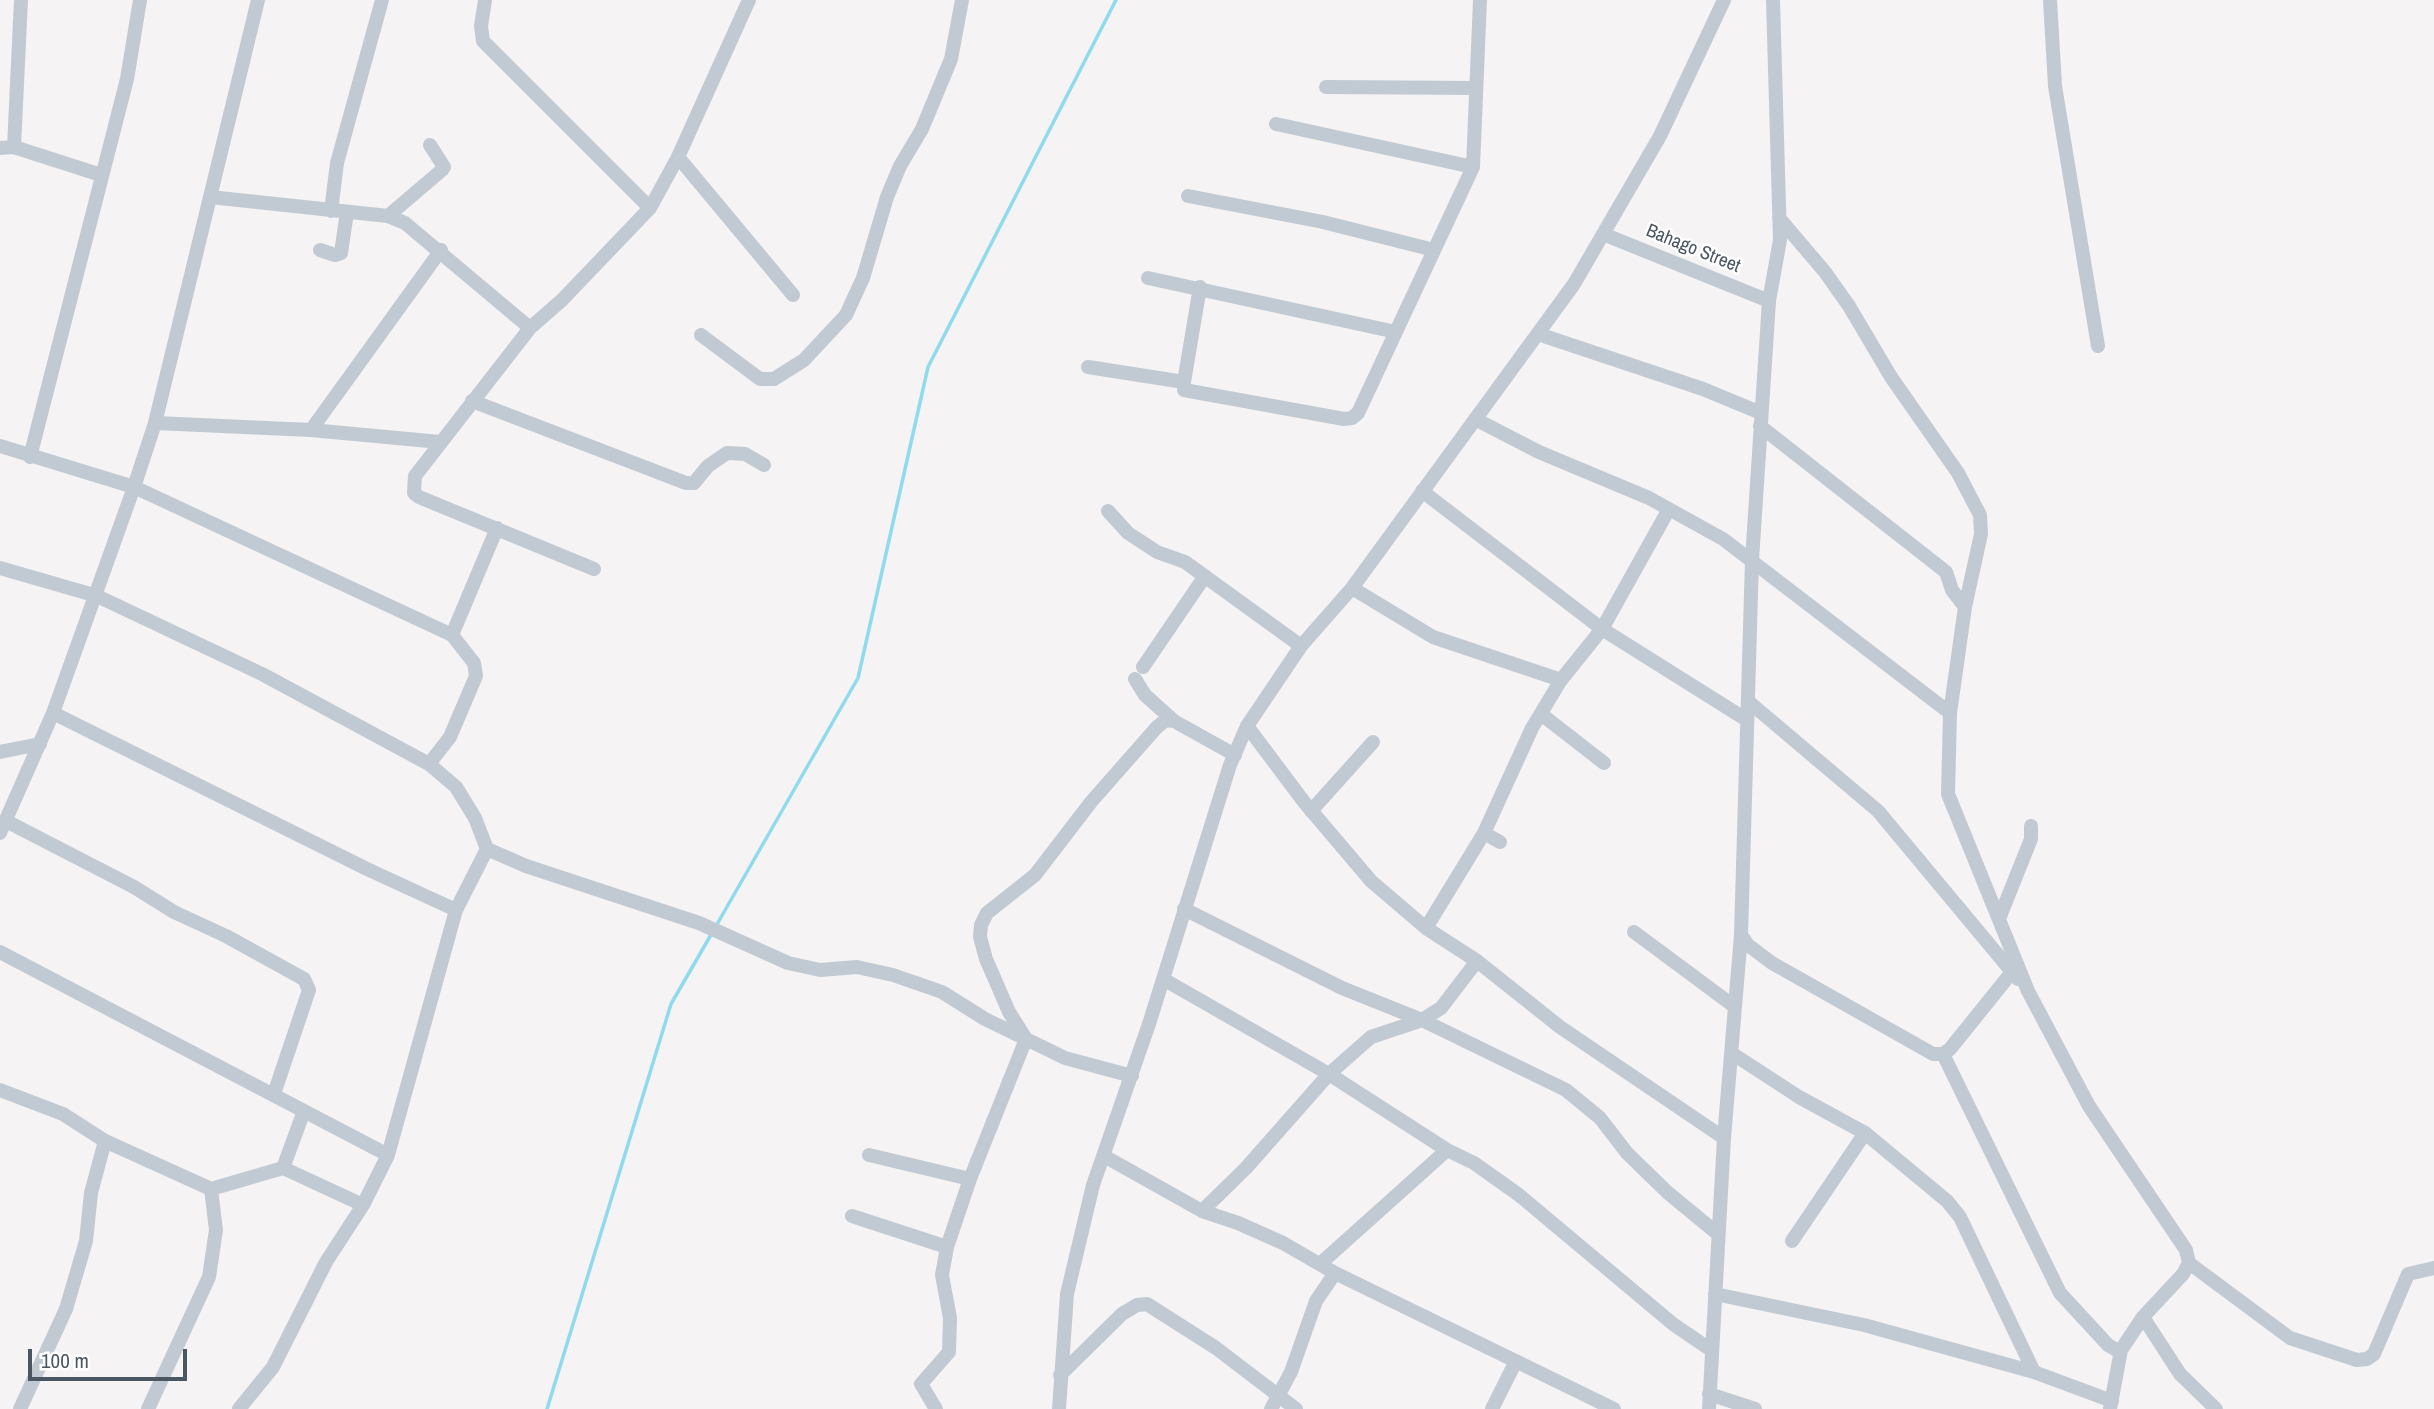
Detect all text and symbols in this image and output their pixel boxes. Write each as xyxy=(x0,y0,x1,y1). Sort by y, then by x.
street label: Bahago Street xyxy=(1643,220,1743,278)
scale bar xyxy=(32,1336,191,1380)
text: 100 m xyxy=(41,1346,89,1375)

